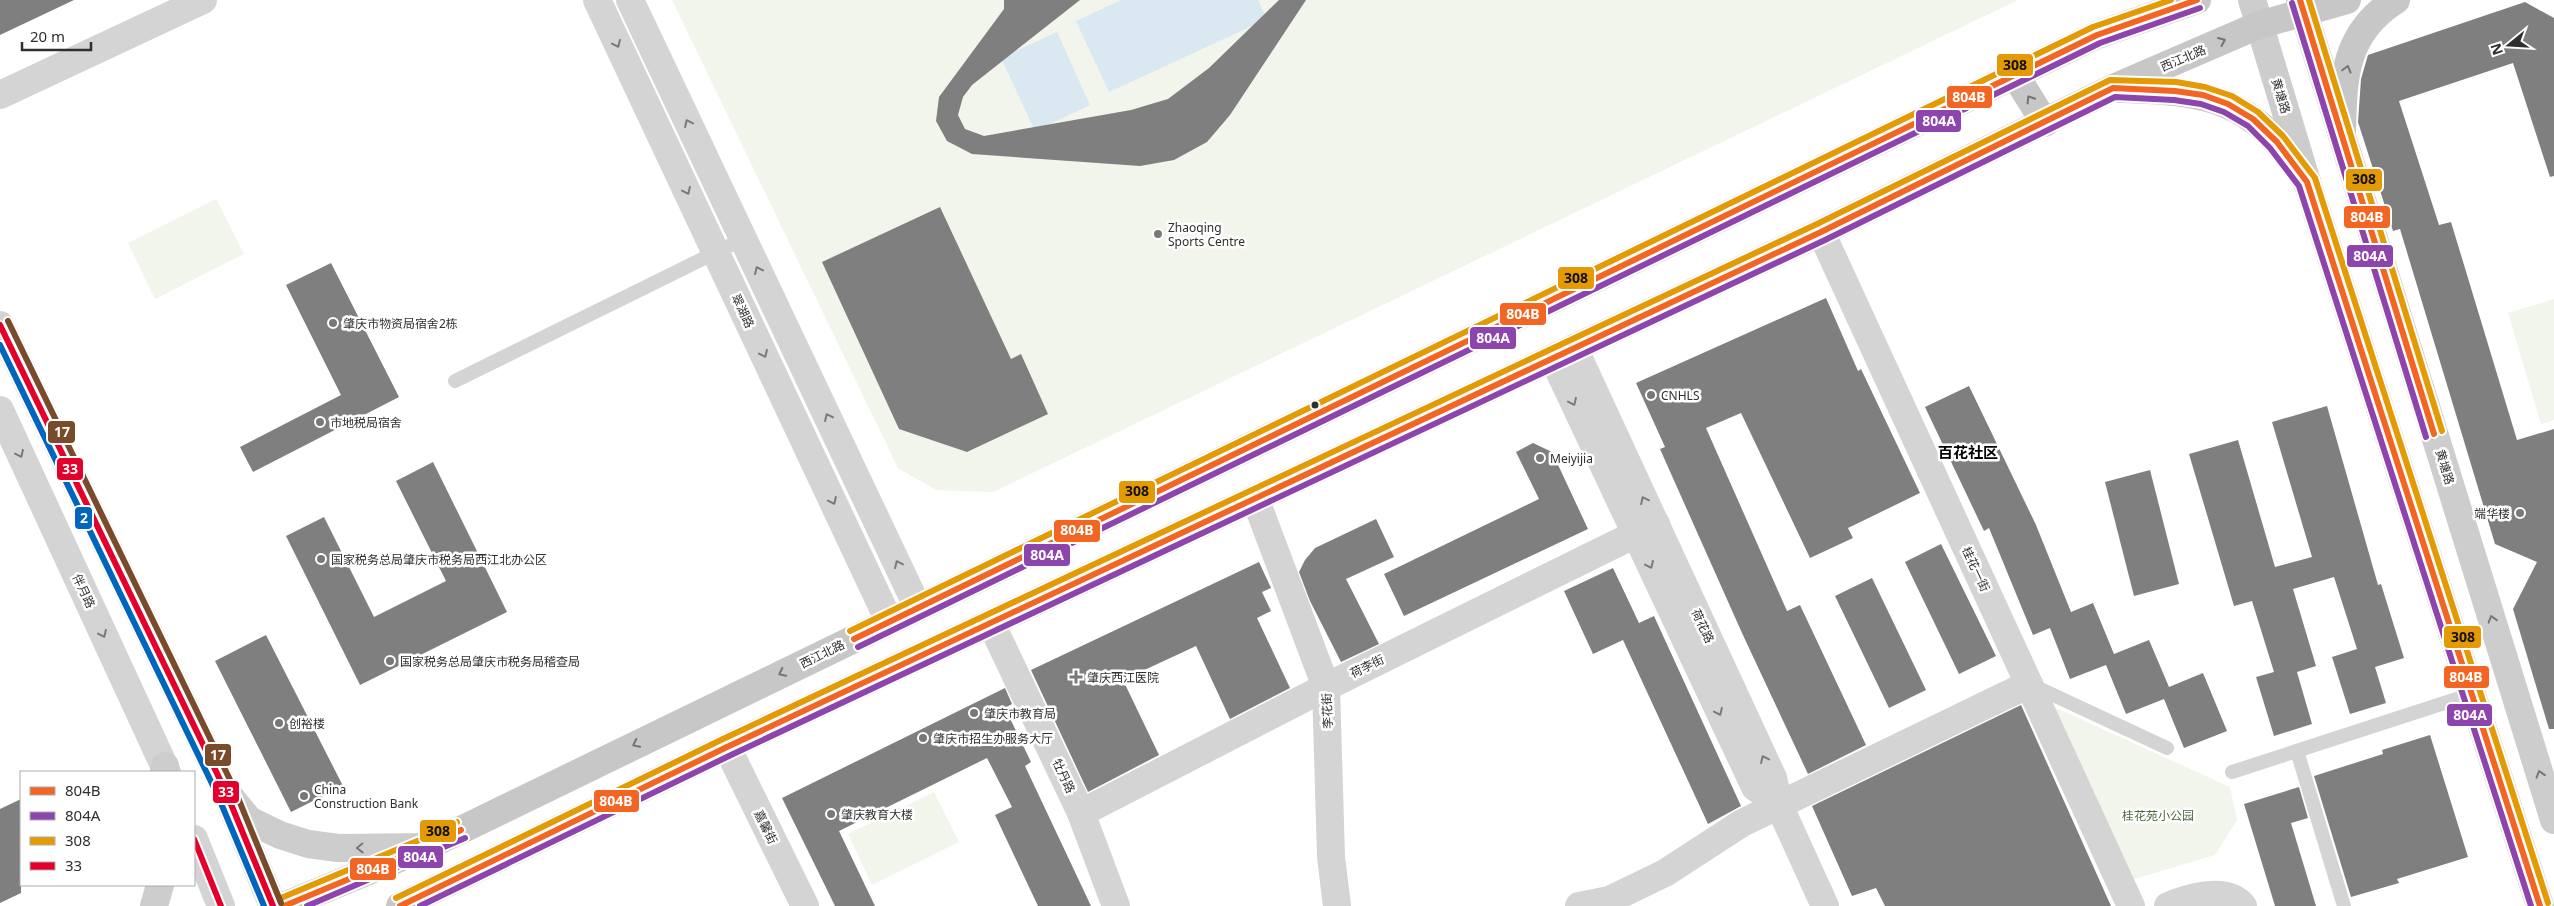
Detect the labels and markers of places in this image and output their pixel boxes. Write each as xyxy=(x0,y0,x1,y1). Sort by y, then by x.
place label: Zhaoqing Sports Centre xyxy=(1168,219,1245,250)
marker: Zhaoqing Sports Centre xyxy=(1152,228,1164,240)
place label: 肇庆市物资局宿舍2栋 xyxy=(343,315,458,332)
marker: 肇庆市物资局宿舍2栋 xyxy=(327,317,339,329)
place label: CNHLS xyxy=(1661,387,1700,404)
marker: CNHLS xyxy=(1645,389,1657,401)
unlabelled marker xyxy=(1310,400,1320,410)
place label: 市地税局宿舍 xyxy=(330,414,402,431)
marker: 市地税局宿舍 xyxy=(314,416,326,428)
place label: Meiyijia xyxy=(1550,450,1593,467)
marker: Meiyijia xyxy=(1534,452,1546,464)
place label: 端华楼 xyxy=(2474,505,2510,522)
marker: 端华楼 xyxy=(2514,507,2526,519)
place label: 国家税务总局肇庆市税务局西江北办公区 xyxy=(331,551,547,568)
marker: 国家税务总局肇庆市税务局西江北办公区 xyxy=(315,553,327,565)
place label: 国家税务总局肇庆市税务局稽查局 xyxy=(400,653,580,670)
marker: 国家税务总局肇庆市税务局稽查局 xyxy=(384,655,396,667)
place label: 肇庆西江医院 xyxy=(1087,669,1159,686)
marker: 肇庆西江医院 xyxy=(1069,670,1083,684)
place label: 肇庆市教育局 xyxy=(984,705,1056,722)
marker: 肇庆市教育局 xyxy=(968,707,980,719)
place label: 创裕楼 xyxy=(289,715,325,732)
marker: 创裕楼 xyxy=(273,717,285,729)
place label: 肇庆市招生办服务大厅 xyxy=(933,730,1053,747)
marker: 肇庆市招生办服务大厅 xyxy=(917,732,929,744)
place label: China Construction Bank xyxy=(314,781,419,812)
marker: China Construction Bank xyxy=(298,790,310,802)
place label: 肇庆教育大楼 xyxy=(841,806,913,823)
marker: 肇庆教育大楼 xyxy=(825,808,837,820)

